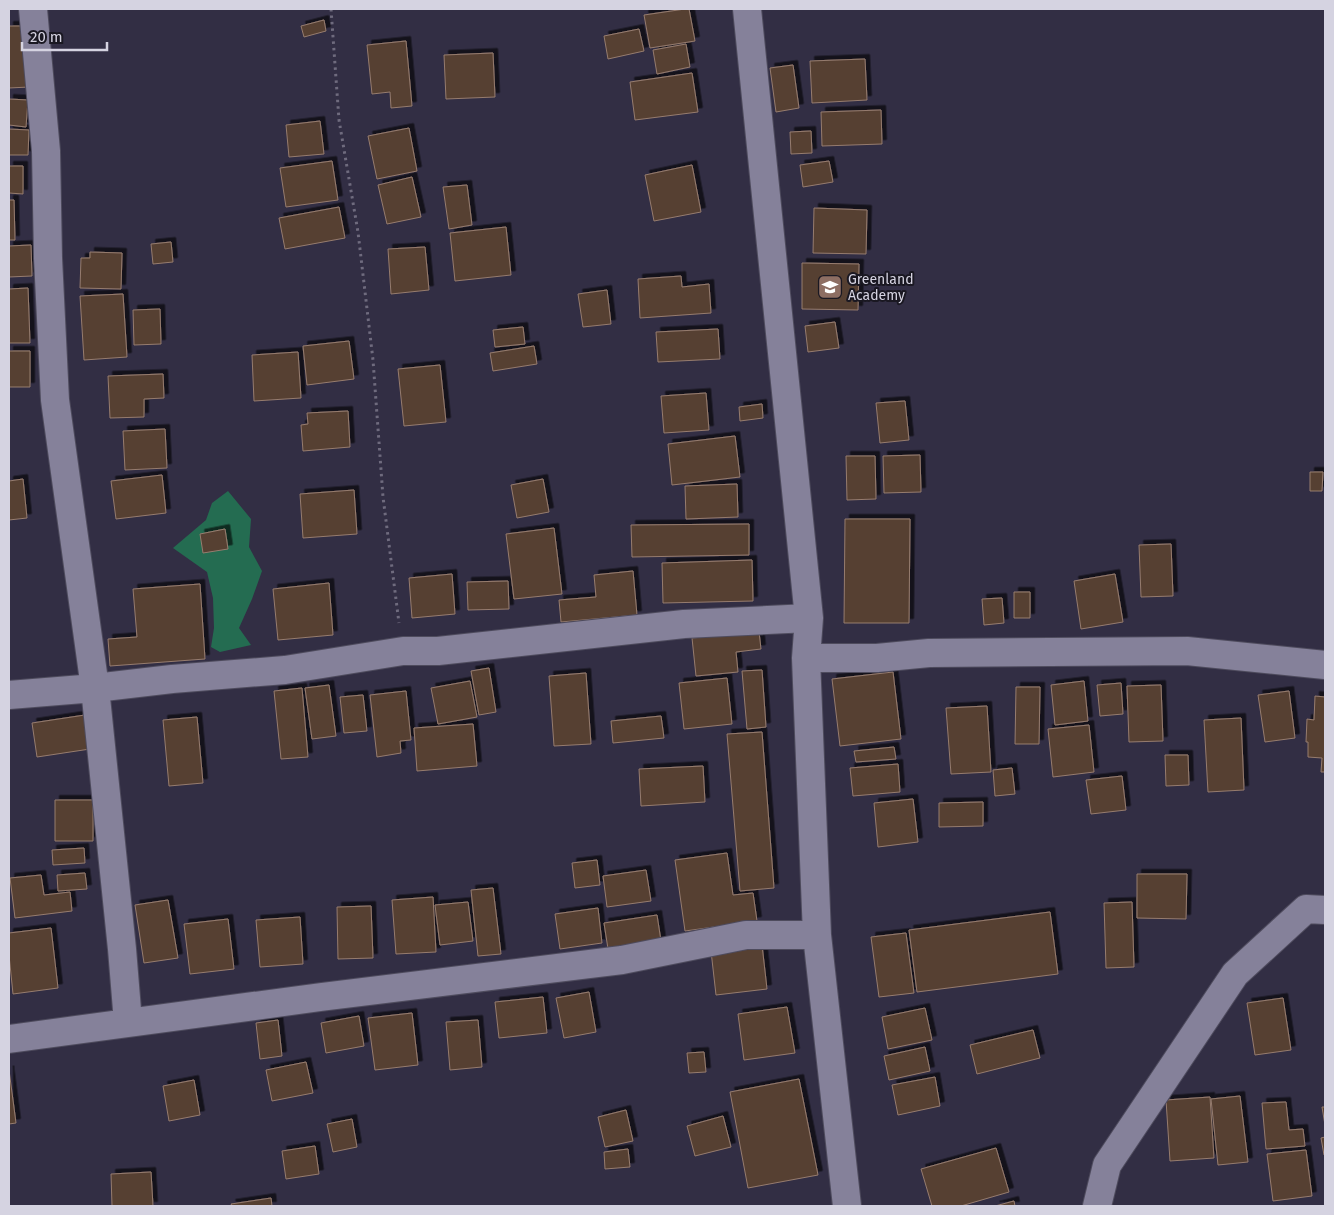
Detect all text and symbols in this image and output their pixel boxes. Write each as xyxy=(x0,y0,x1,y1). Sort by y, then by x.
scale bar xyxy=(22,20,108,52)
text: 20 m xyxy=(30,28,63,46)
place label: Greenland Academy xyxy=(848,271,914,304)
school or university icon: Greenland Academy xyxy=(817,274,843,300)

